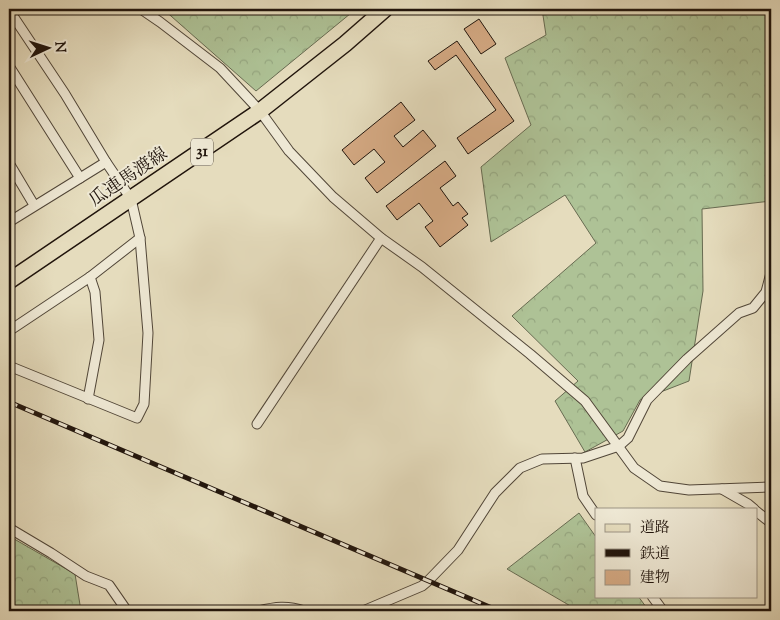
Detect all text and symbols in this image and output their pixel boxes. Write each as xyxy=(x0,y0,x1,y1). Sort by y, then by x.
north arrow xyxy=(22,22,72,72)
text: N xyxy=(49,41,69,54)
road number: 31 xyxy=(191,138,213,166)
street label: 瓜連馬渡線 xyxy=(84,142,174,214)
legend xyxy=(595,508,758,598)
text: 道路 xyxy=(640,518,670,539)
text: 鉄道 xyxy=(640,544,670,565)
text: 建物 xyxy=(640,568,670,589)

